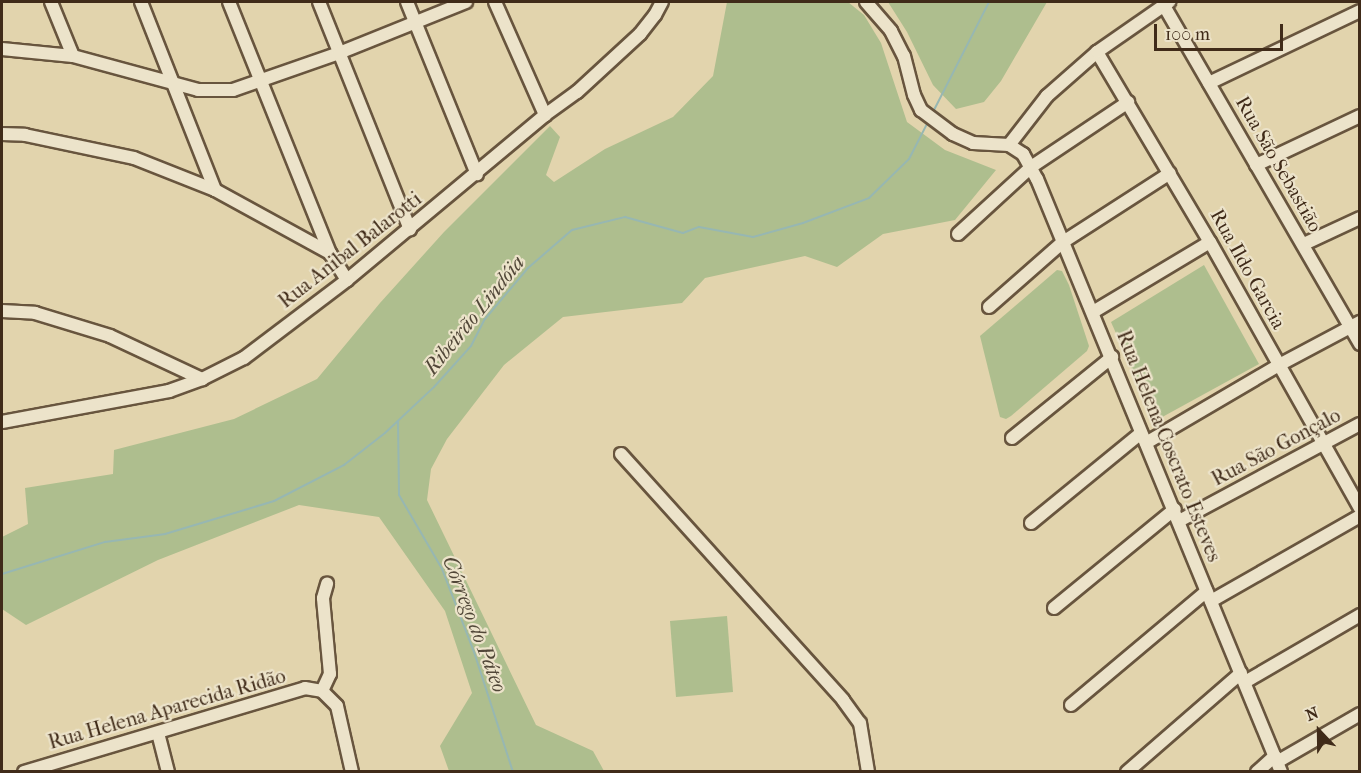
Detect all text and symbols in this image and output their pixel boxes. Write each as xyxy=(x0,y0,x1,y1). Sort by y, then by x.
scale bar xyxy=(1157,12,1286,50)
text: 100 m xyxy=(1165,24,1210,45)
street label: Rua São Sebastião xyxy=(1230,92,1328,236)
street label: Rua Anibal Balarotti xyxy=(274,187,426,313)
street label: Rua Ildo Garcia xyxy=(1205,205,1291,333)
water label: Ribeirão Lindóia xyxy=(418,250,530,380)
street label: Rua Helena Coscrato Esteves xyxy=(1112,327,1226,565)
street label: Rua São Gonçalo xyxy=(1208,403,1344,491)
water label: Córrego do Páteo xyxy=(437,552,513,696)
street label: Rua Helena Aparecida Ridão xyxy=(46,664,288,754)
north arrow xyxy=(1289,701,1349,761)
text: N xyxy=(1303,703,1321,725)

